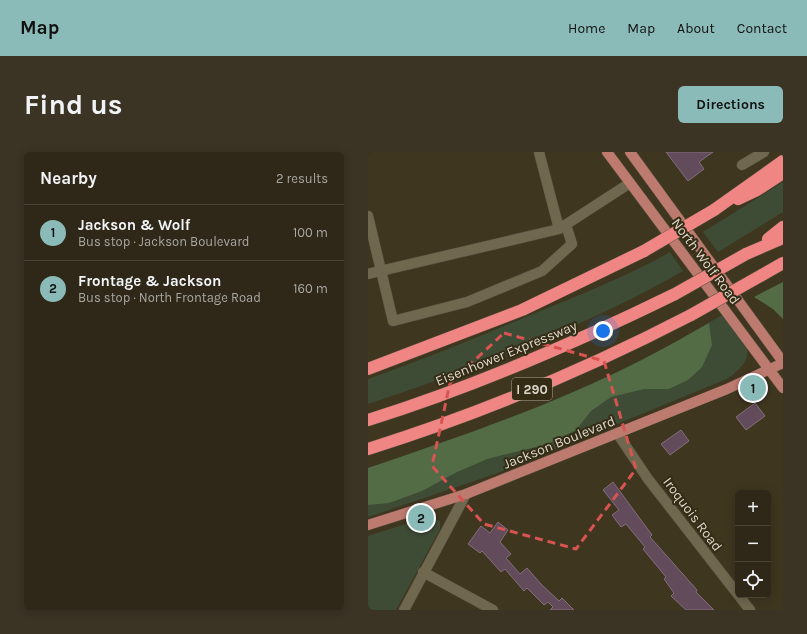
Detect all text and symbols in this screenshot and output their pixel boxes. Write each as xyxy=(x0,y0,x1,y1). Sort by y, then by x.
text: Map xyxy=(20,17,59,39)
text: Home xyxy=(568,20,605,37)
text: Map xyxy=(627,20,655,37)
text: About xyxy=(677,20,715,37)
text: Contact xyxy=(737,20,787,37)
button: Directions xyxy=(678,86,783,123)
text: Find us xyxy=(24,88,123,121)
text: Nearby xyxy=(40,168,97,188)
text: 2 results xyxy=(276,171,328,186)
street label: North Wolf Road xyxy=(668,215,743,308)
text: Jackson & Wolf xyxy=(78,216,190,234)
text: 1 xyxy=(51,225,55,240)
text: 100 m xyxy=(293,225,328,240)
text: Bus stop · Jackson Boulevard xyxy=(78,234,250,249)
text: Frontage & Jackson xyxy=(78,272,221,290)
text: 2 xyxy=(49,281,57,296)
text: 160 m xyxy=(293,281,328,296)
text: Bus stop · North Frontage Road xyxy=(78,290,261,305)
street label: Eisenhower Expressway xyxy=(433,317,580,390)
your location xyxy=(593,321,613,341)
pin: 1 xyxy=(740,373,766,403)
road number: I 290 xyxy=(512,378,552,400)
street label: Jackson Boulevard xyxy=(501,412,618,473)
street label: Iroquois Road xyxy=(659,474,726,555)
map controls xyxy=(735,490,771,598)
button: + xyxy=(735,490,771,526)
pin: 2 xyxy=(408,503,434,533)
button: − xyxy=(735,526,771,562)
button: locate xyxy=(735,562,771,598)

